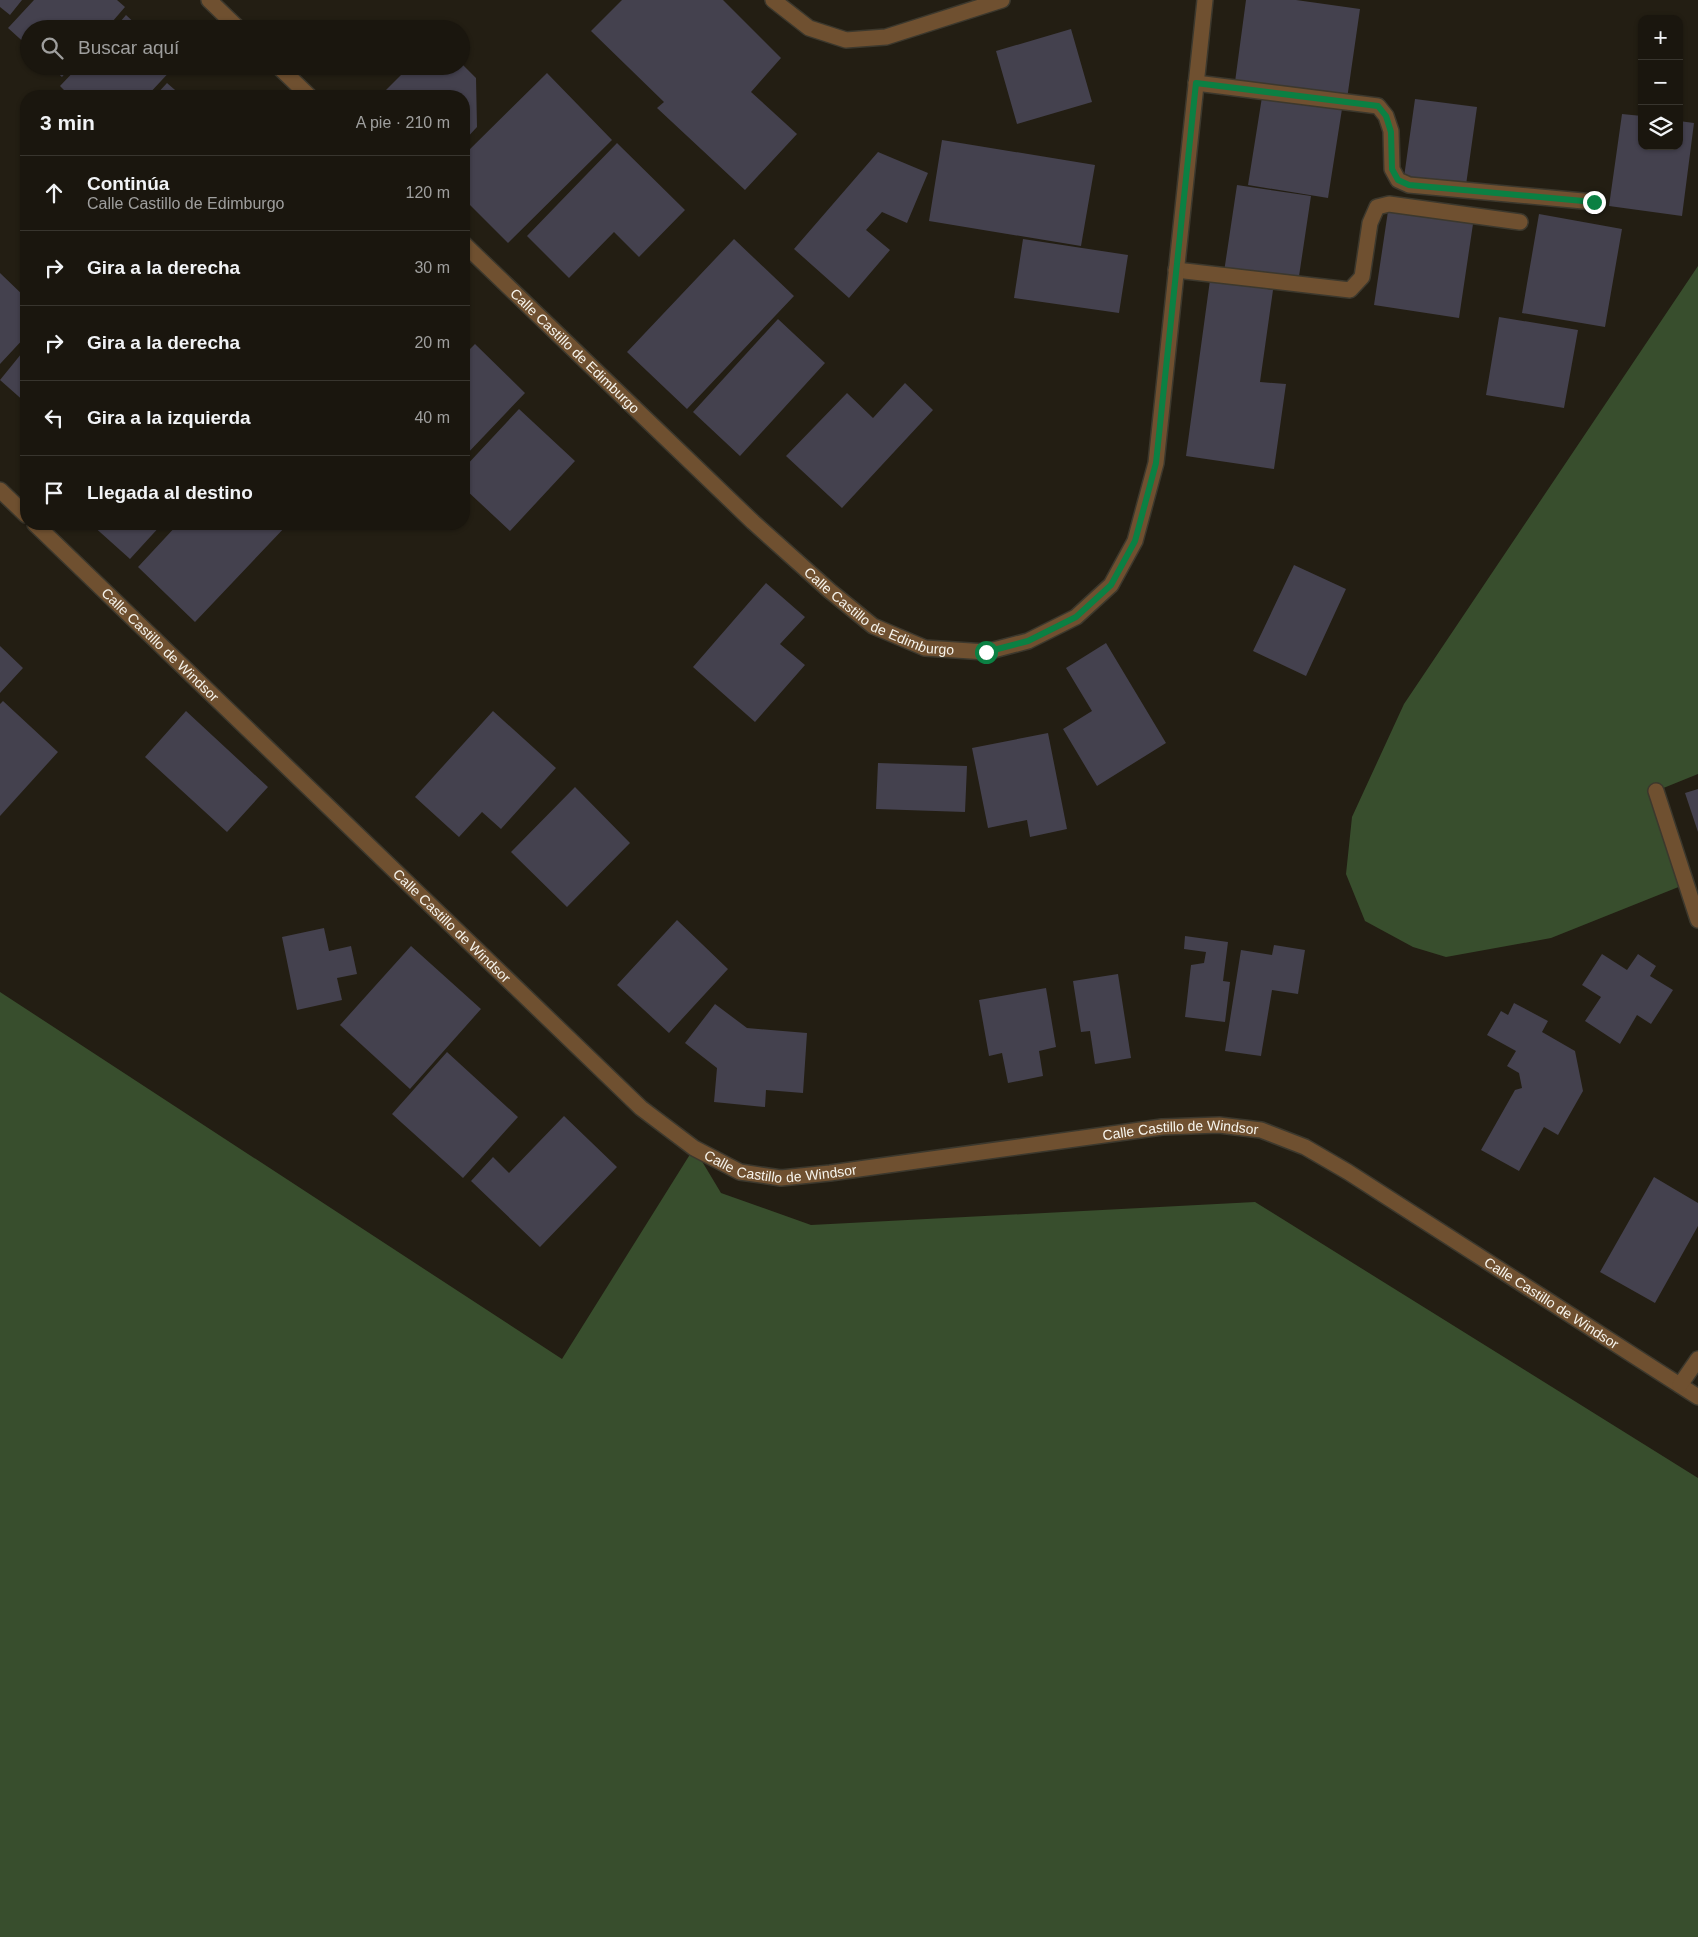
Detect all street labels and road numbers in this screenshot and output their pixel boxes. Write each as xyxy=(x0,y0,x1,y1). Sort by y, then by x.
street label: Calle Castillo de Edimburgo xyxy=(507,285,643,417)
street label: Calle Castillo de Edimburgo xyxy=(801,564,955,658)
street label: Calle Castillo de Windsor xyxy=(98,585,222,705)
street label: Calle Castillo de Windsor xyxy=(390,866,514,986)
street label: Calle Castillo de Windsor xyxy=(1101,1117,1260,1143)
street label: Calle Castillo de Windsor xyxy=(702,1147,858,1186)
street label: Calle Castillo de Windsor xyxy=(1481,1254,1622,1352)

